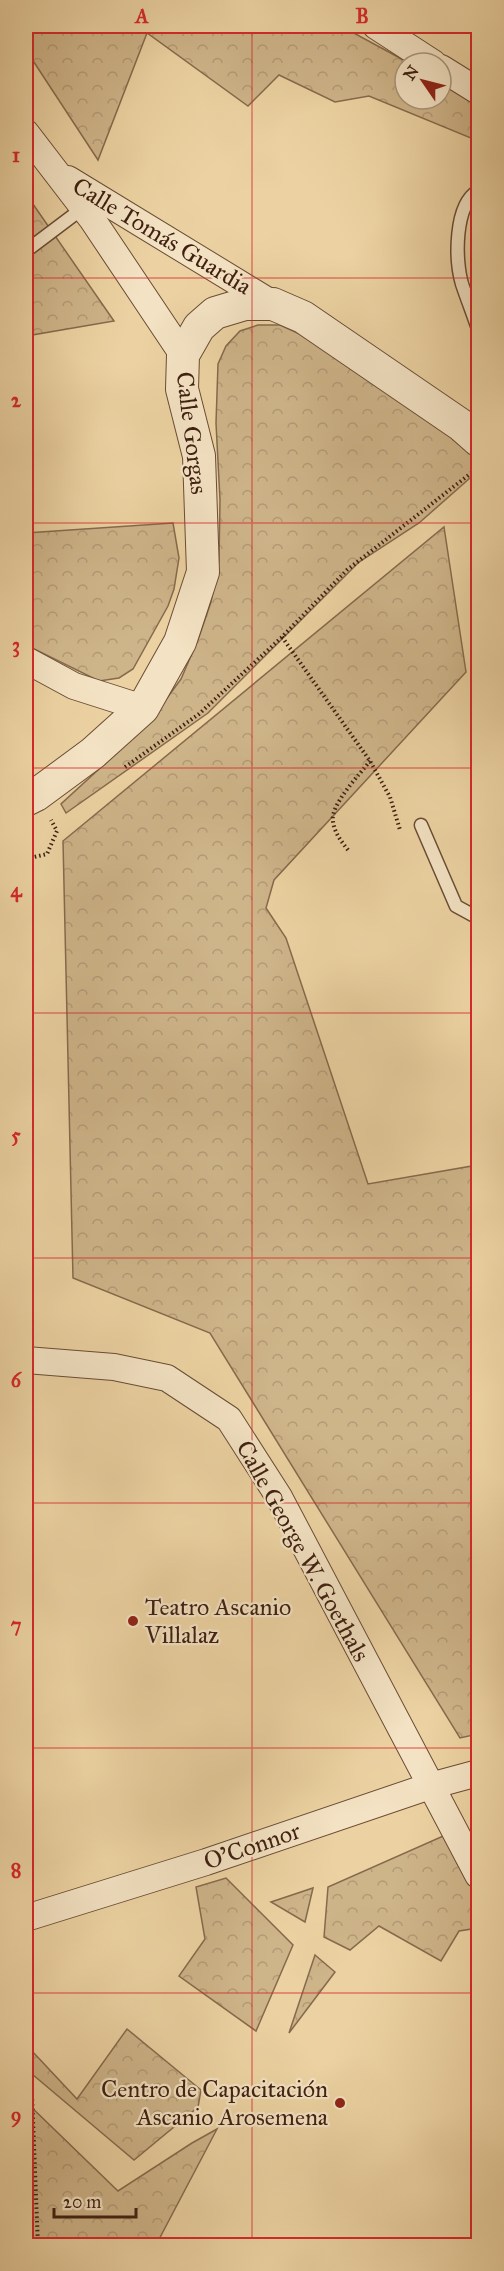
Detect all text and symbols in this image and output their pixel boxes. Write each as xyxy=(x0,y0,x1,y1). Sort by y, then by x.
text: A xyxy=(133,4,149,28)
text: B xyxy=(355,4,369,28)
north arrow xyxy=(393,51,453,111)
text: N xyxy=(399,61,423,84)
text: 1 xyxy=(12,143,20,167)
street label: Calle Tomás Guardia xyxy=(67,171,258,302)
street label: Calle Gorgas xyxy=(170,370,214,496)
text: 2 xyxy=(11,388,22,412)
text: 3 xyxy=(12,633,20,658)
text: 4 xyxy=(10,878,22,903)
text: 5 xyxy=(11,1123,21,1147)
text: 6 xyxy=(11,1368,23,1392)
street label: Calle George W. Goethals xyxy=(230,1435,376,1667)
place label: Teatro Ascanio Villalaz xyxy=(144,1592,291,1650)
text: 7 xyxy=(11,1613,22,1637)
marker: Teatro Ascanio Villalaz xyxy=(126,1614,140,1628)
street label: O'Connor xyxy=(200,1816,304,1876)
text: 8 xyxy=(11,1858,21,1882)
place label: Centro de Capacitación Ascanio Arosemena xyxy=(101,2074,329,2132)
marker: Centro de Capacitación Ascanio Arosemena xyxy=(333,2096,347,2110)
text: 9 xyxy=(11,2103,21,2128)
scale bar xyxy=(54,2181,136,2219)
text: 20 m xyxy=(63,2191,101,2213)

